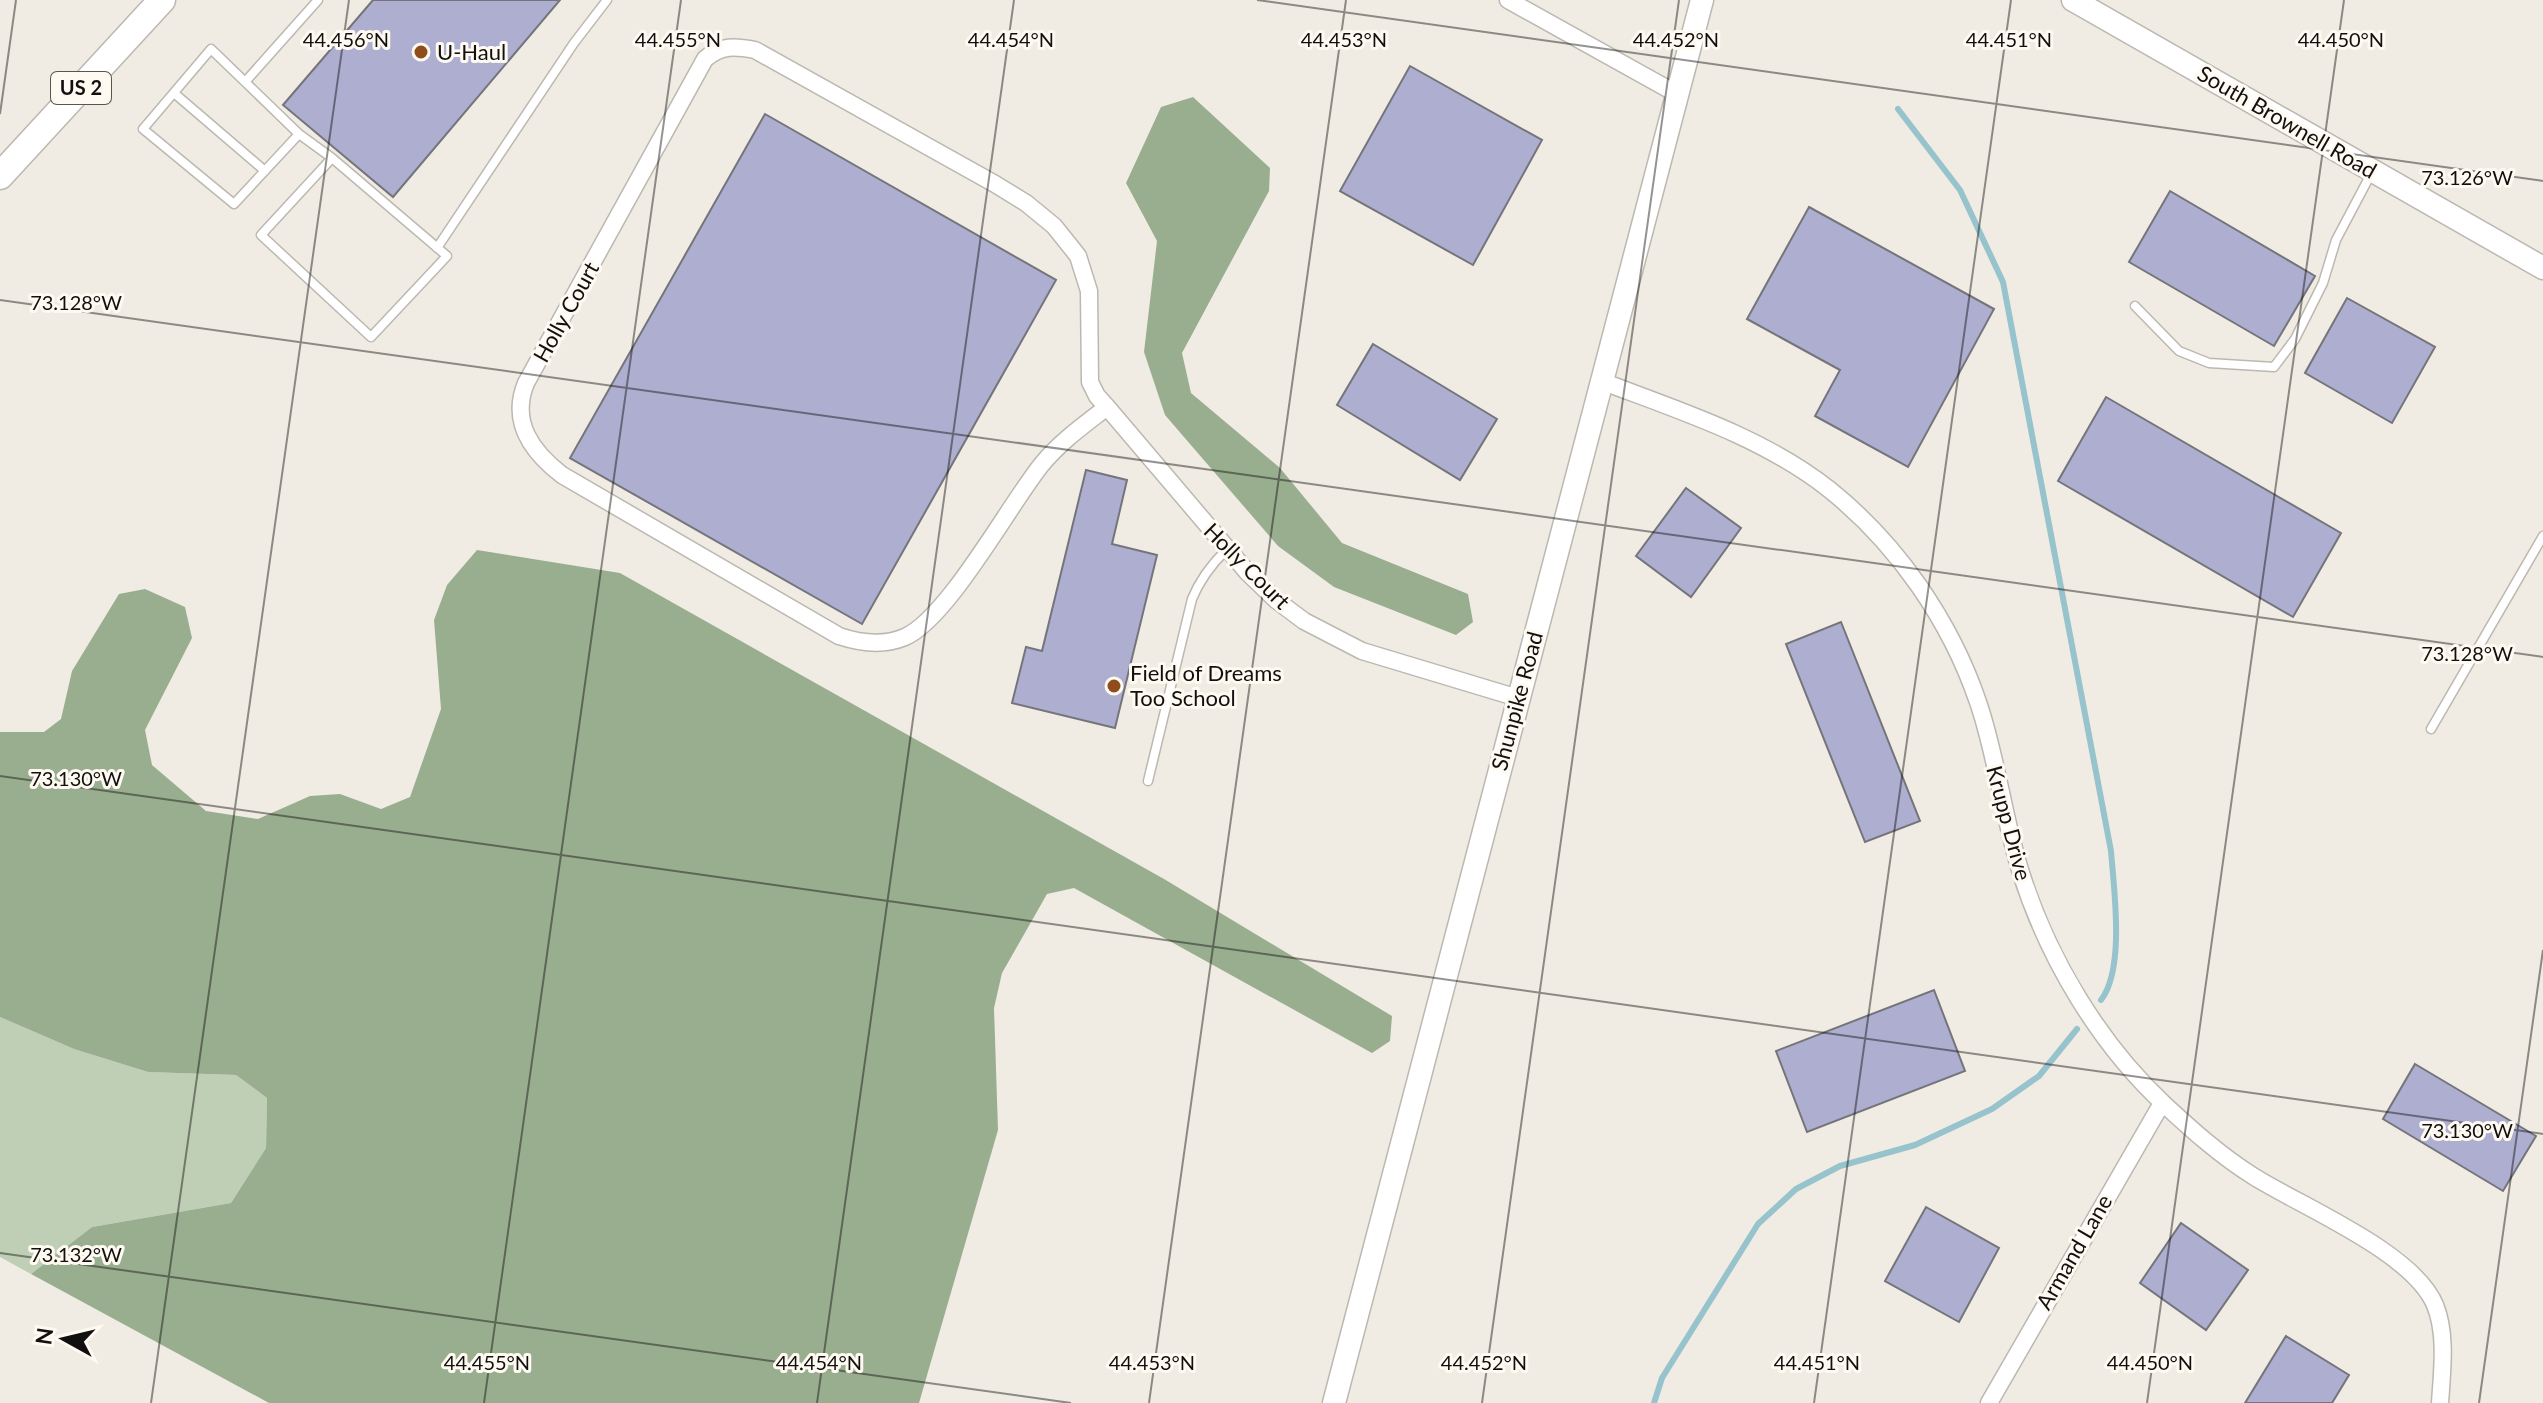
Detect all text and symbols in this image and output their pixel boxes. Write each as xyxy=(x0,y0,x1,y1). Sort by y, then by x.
text: 44.456°N xyxy=(303,27,389,51)
text: 44.455°N xyxy=(635,27,721,51)
text: 44.454°N xyxy=(968,27,1054,51)
text: 44.453°N xyxy=(1301,27,1387,51)
text: 44.452°N xyxy=(1633,27,1719,51)
text: 44.451°N xyxy=(1966,27,2052,51)
text: 44.450°N xyxy=(2298,27,2384,51)
place label: U-Haul xyxy=(437,38,506,65)
marker: U-Haul xyxy=(412,43,430,61)
street label: South Brownell Road xyxy=(2193,59,2382,184)
road number: US 2 xyxy=(51,72,111,104)
text: 73.126°W xyxy=(2421,165,2513,189)
street label: Holly Court xyxy=(527,257,604,367)
text: 73.128°W xyxy=(30,290,122,314)
street label: Holly Court xyxy=(1199,517,1296,614)
street label: Shunpike Road xyxy=(1485,628,1548,773)
text: 73.128°W xyxy=(2421,641,2513,665)
place label: Field of Dreams Too School xyxy=(1130,659,1282,711)
marker: Field of Dreams Too School xyxy=(1105,677,1123,695)
street label: Krupp Drive xyxy=(1981,763,2038,883)
text: 73.130°W xyxy=(30,766,122,790)
text: 73.130°W xyxy=(2421,1118,2513,1142)
street label: Armand Lane xyxy=(2030,1189,2117,1314)
text: 73.132°W xyxy=(30,1242,122,1266)
north arrow xyxy=(24,1299,104,1379)
text: N xyxy=(29,1326,58,1346)
text: 44.455°N xyxy=(444,1350,530,1374)
text: 44.454°N xyxy=(776,1350,862,1374)
text: 44.453°N xyxy=(1109,1350,1195,1374)
text: 44.452°N xyxy=(1441,1350,1527,1374)
text: 44.451°N xyxy=(1774,1350,1860,1374)
text: 44.450°N xyxy=(2107,1350,2193,1374)

